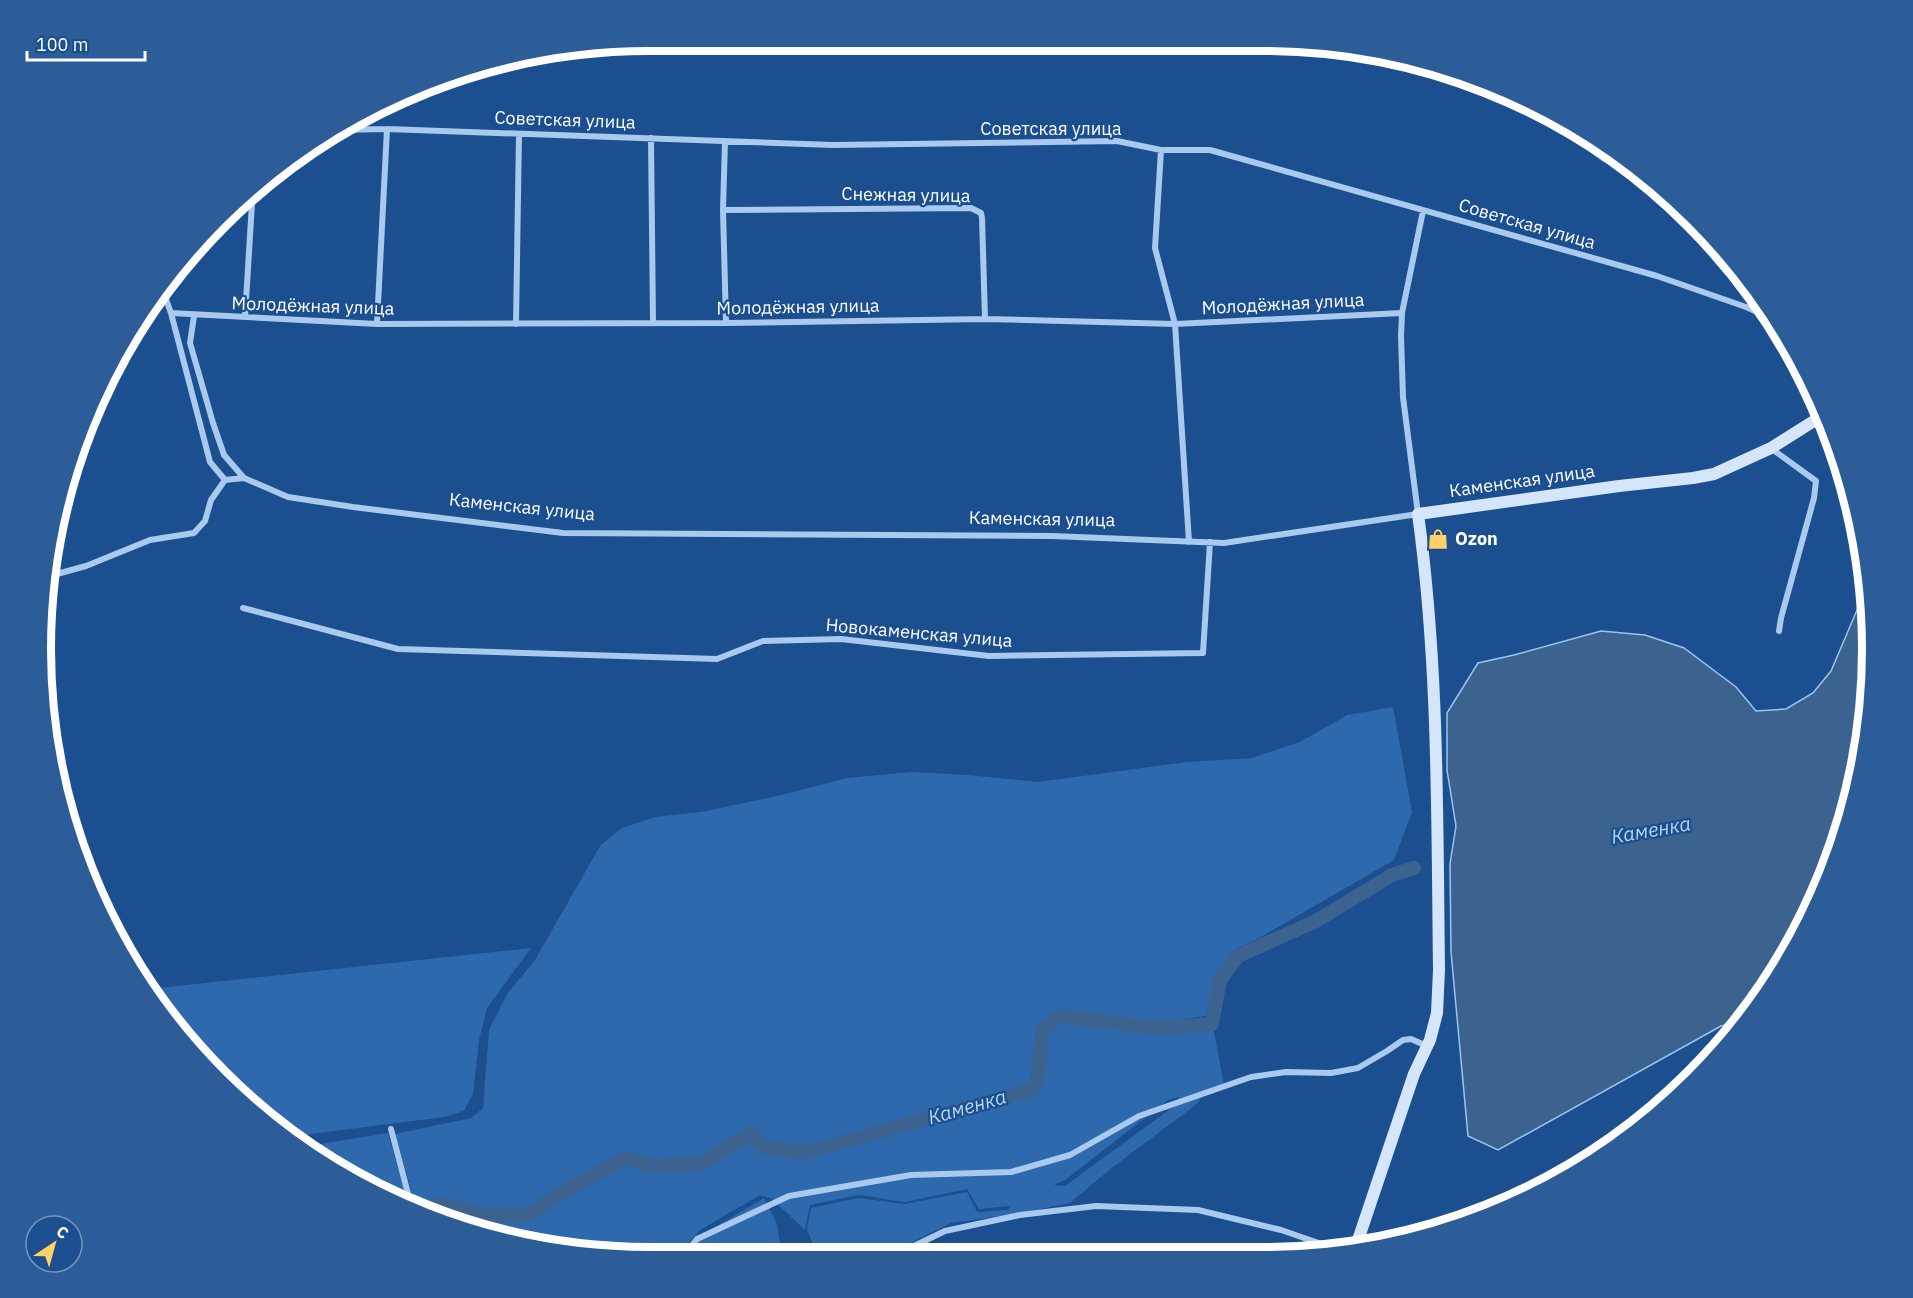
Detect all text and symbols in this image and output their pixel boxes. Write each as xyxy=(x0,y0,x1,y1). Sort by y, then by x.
scale bar xyxy=(27,24,146,62)
text: 100 m xyxy=(36,33,88,56)
street label: Советская улица xyxy=(494,106,636,133)
street label: Советская улица xyxy=(980,117,1122,140)
street label: Снежная улица xyxy=(841,182,971,207)
street label: Советская улица xyxy=(1456,193,1599,254)
street label: Молодёжная улица xyxy=(1201,288,1365,319)
street label: Молодёжная улица xyxy=(231,291,395,320)
street label: Молодёжная улица xyxy=(716,294,880,319)
street label: Каменская улица xyxy=(1448,459,1596,502)
street label: Каменская улица xyxy=(448,487,597,526)
street label: Каменская улица xyxy=(969,506,1116,531)
shop icon: Ozon xyxy=(1426,527,1450,551)
place label: Ozon xyxy=(1455,527,1498,550)
street label: Новокаменская улица xyxy=(825,613,1014,652)
water label: Каменка xyxy=(1609,809,1693,850)
water label: Каменка xyxy=(924,1082,1009,1131)
north arrow xyxy=(24,1214,84,1274)
text: С xyxy=(53,1221,73,1243)

